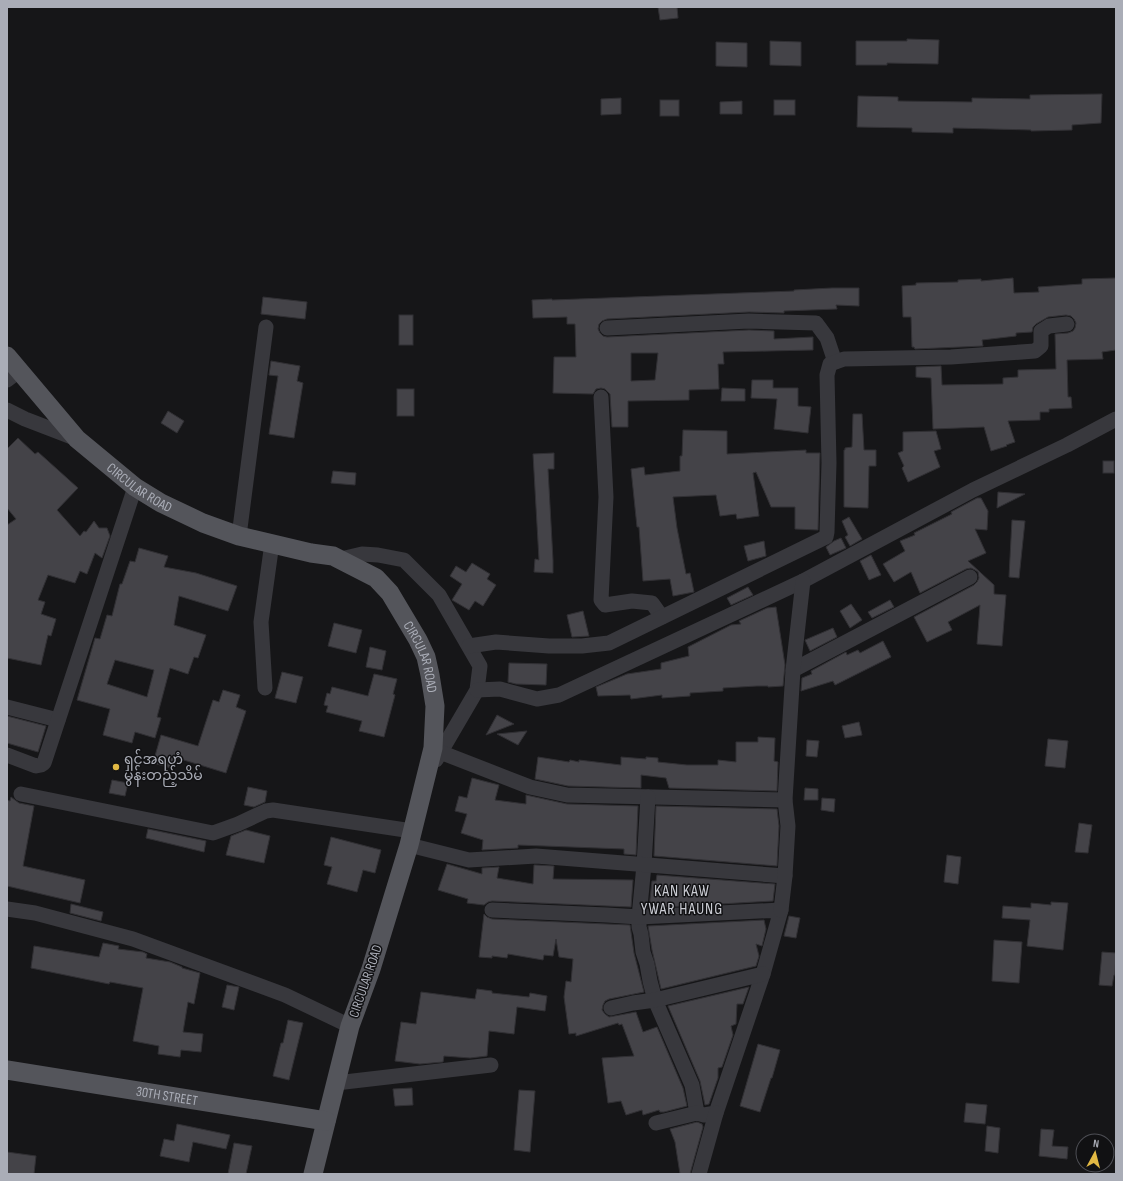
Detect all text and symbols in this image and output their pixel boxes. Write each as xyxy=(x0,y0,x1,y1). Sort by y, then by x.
street label: CIRCULAR ROAD xyxy=(103,459,175,516)
street label: CIRCULAR ROAD xyxy=(400,618,441,694)
place label: ရှင်အရဟံ မွန်းတည့်သိမ် xyxy=(124,749,203,787)
marker: ရှင်အရဟံ မွန်းတည့်သိမ် xyxy=(111,762,121,772)
district label: KAN KAW YWAR HAUNG xyxy=(641,882,723,919)
street label: CIRCULAR ROAD xyxy=(345,942,386,1020)
street label: 30TH STREET xyxy=(135,1083,199,1109)
north arrow xyxy=(1075,1133,1115,1173)
text: N xyxy=(1092,1137,1100,1150)

